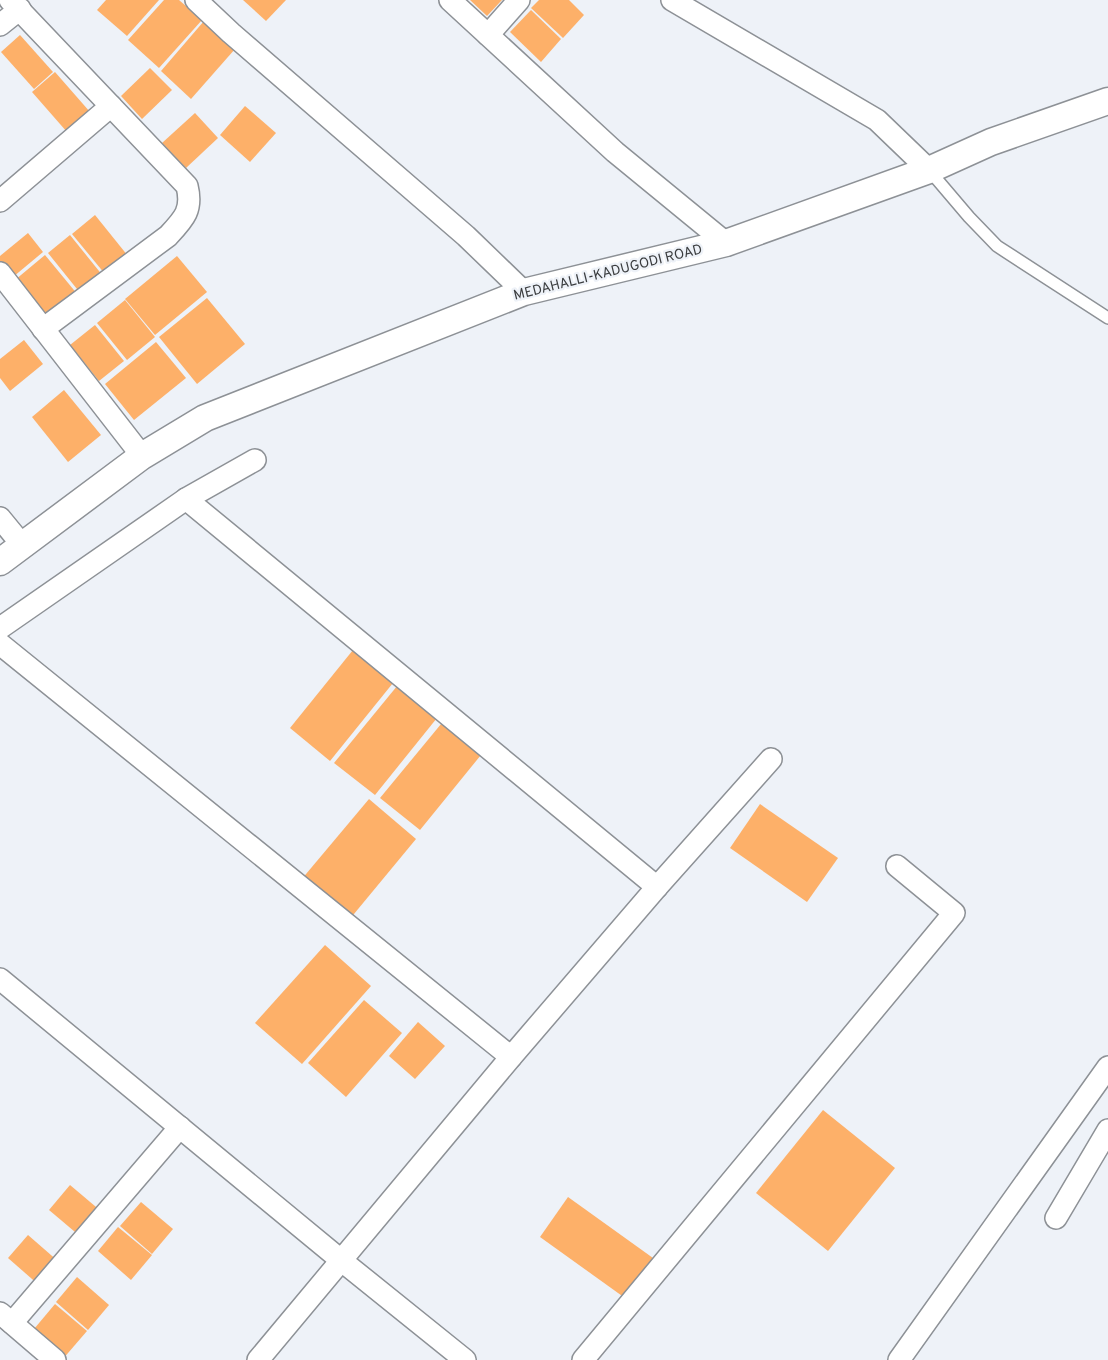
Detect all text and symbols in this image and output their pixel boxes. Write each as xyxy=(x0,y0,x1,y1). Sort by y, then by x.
street label: MEDAHALLI-KADUGODI ROAD xyxy=(512,241,704,305)

